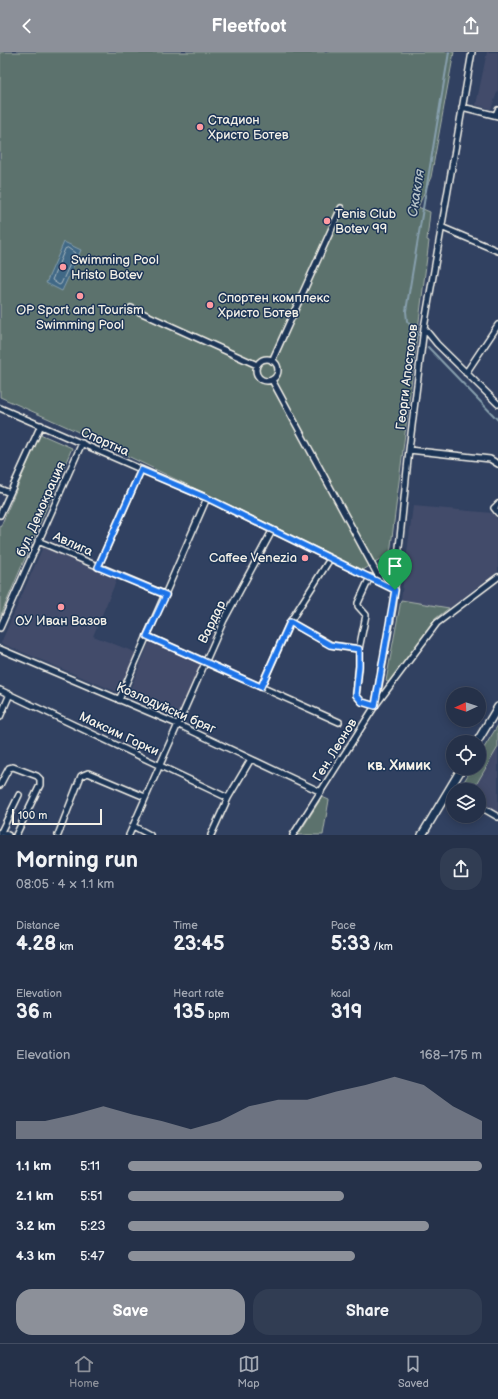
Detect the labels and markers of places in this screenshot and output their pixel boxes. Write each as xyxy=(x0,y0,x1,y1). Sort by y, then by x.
place label: Стадион Христо Ботев xyxy=(208,112,289,143)
marker: Стадион Христо Ботев xyxy=(195,122,205,132)
place label: Tenis Club Botev 99 xyxy=(335,206,396,237)
marker: Tenis Club Botev 99 xyxy=(322,216,332,226)
place label: Swimming Pool Hristo Botev xyxy=(71,252,159,283)
marker: Swimming Pool Hristo Botev xyxy=(58,262,68,272)
place label: Спортен комплекс Христо Ботев xyxy=(218,290,330,321)
marker: OP Sport and Tourism Swimming Pool xyxy=(75,291,85,301)
marker: Спортен комплекс Христо Ботев xyxy=(205,300,215,310)
place label: OP Sport and Tourism Swimming Pool xyxy=(16,302,144,333)
pin xyxy=(378,549,412,590)
place label: Caffee Venezia xyxy=(209,550,297,566)
marker: Caffee Venezia xyxy=(300,553,310,563)
marker: ОУ Иван Вазов xyxy=(56,602,66,612)
place label: ОУ Иван Вазов xyxy=(15,613,107,629)

